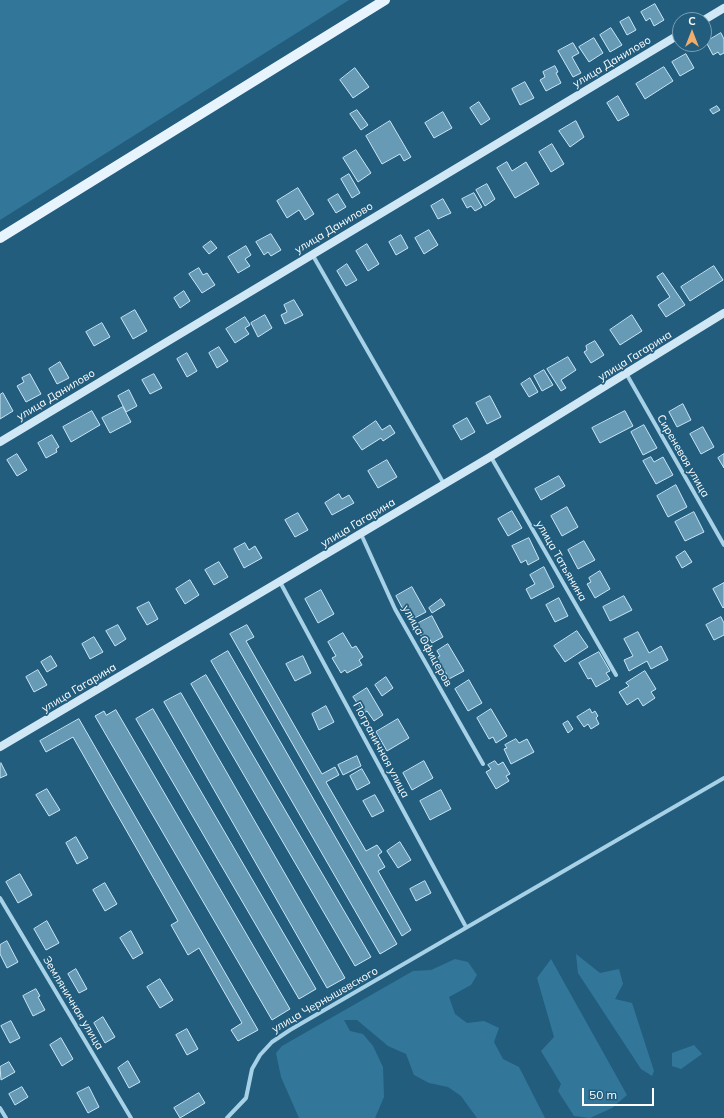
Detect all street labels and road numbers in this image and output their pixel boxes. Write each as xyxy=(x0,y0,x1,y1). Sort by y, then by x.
street label: улица Данилово xyxy=(570,33,654,91)
street label: улица Данилово xyxy=(292,199,376,257)
street label: улица Гагарина xyxy=(596,328,674,384)
street label: улица Данилово xyxy=(14,366,98,424)
street label: Сиреневая улица xyxy=(654,412,712,500)
street label: улица Гагарина xyxy=(318,496,398,550)
street label: улица Татьянина xyxy=(533,518,589,604)
street label: улица Офицеров xyxy=(399,603,455,689)
street label: улица Гагарина xyxy=(39,661,119,715)
street label: Пограничная улица xyxy=(350,700,412,800)
street label: Земляничная улица xyxy=(40,954,106,1052)
street label: улица Чернышевского xyxy=(270,964,380,1036)

